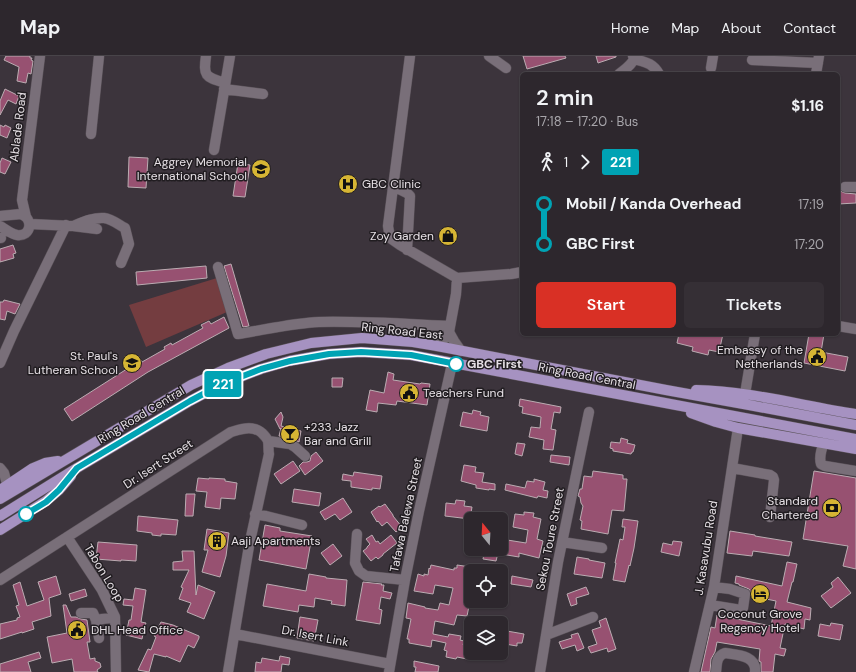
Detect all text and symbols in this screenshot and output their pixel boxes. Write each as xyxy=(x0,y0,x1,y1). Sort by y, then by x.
text: Map xyxy=(20,15,60,40)
text: Home xyxy=(611,19,649,37)
text: Map xyxy=(671,19,699,37)
text: About xyxy=(721,19,761,37)
text: Contact xyxy=(783,19,836,37)
text: 2 min xyxy=(536,83,594,112)
street label: Ablade Road xyxy=(6,91,30,163)
text: $1.16 xyxy=(791,96,824,116)
text: 17:18 – 17:20 · Bus xyxy=(536,113,638,130)
icon: walk xyxy=(536,151,558,173)
icon: forward xyxy=(574,151,596,173)
text: 221 xyxy=(610,153,631,171)
place label: Aggrey Memorial International School xyxy=(137,154,247,184)
text: 1 xyxy=(564,154,568,171)
school or university icon: Aggrey Memorial International School xyxy=(250,158,272,180)
hospital icon: GBC Clinic xyxy=(337,173,359,195)
place label: GBC Clinic xyxy=(362,176,421,192)
text: Mobil / Kanda Overhead xyxy=(566,194,741,214)
text: 17:19 xyxy=(798,196,824,213)
shop icon: Zoy Garden xyxy=(437,225,459,247)
place label: Zoy Garden xyxy=(370,228,434,244)
text: GBC First xyxy=(566,234,635,254)
text: 17:20 xyxy=(794,236,824,253)
button: Start xyxy=(536,282,676,328)
button: Tickets xyxy=(684,282,824,328)
street label: Ring Road East xyxy=(361,319,444,343)
place label: Embassy of the Netherlands xyxy=(717,342,803,372)
public building icon: Embassy of the Netherlands xyxy=(806,346,828,368)
place label: St. Paul's Lutheran School xyxy=(28,348,118,378)
school or university icon: St. Paul's Lutheran School xyxy=(121,352,143,374)
marker: GBC First xyxy=(448,356,464,372)
place label: GBC First xyxy=(467,356,522,372)
street label: Ring Road Central xyxy=(537,359,637,393)
line badge: 221 xyxy=(200,371,246,397)
text: 221 xyxy=(212,375,234,393)
public building icon: Teachers Fund xyxy=(398,382,420,404)
street label: Ring Road Central xyxy=(95,383,187,447)
place label: Teachers Fund xyxy=(423,385,504,401)
place label: +233 Jazz Bar and Grill xyxy=(304,419,371,449)
bar icon: +233 Jazz Bar and Grill xyxy=(279,423,301,445)
street label: Dr. Isert Street xyxy=(120,435,196,492)
street label: Tafawa Balewa Street xyxy=(386,456,426,574)
street label: Sekou Toure Street xyxy=(532,486,568,592)
place label: Standard Chartered xyxy=(762,493,818,523)
bank icon: Standard Chartered xyxy=(821,497,843,519)
street label: J. Kasavubu Road xyxy=(691,500,721,596)
unlabelled marker xyxy=(18,506,34,522)
north arrow xyxy=(464,512,508,556)
map controls xyxy=(464,512,508,660)
building icon: Aaji Apartments xyxy=(206,530,228,552)
place label: Aaji Apartments xyxy=(231,533,321,549)
street label: Tabon Loop xyxy=(80,541,128,605)
button: locate xyxy=(464,564,508,608)
hotel icon: Coconut Grove Regency Hotel xyxy=(749,583,771,605)
place label: Coconut Grove Regency Hotel xyxy=(718,606,802,636)
button: layers xyxy=(464,616,508,660)
public building icon: DHL Head Office xyxy=(66,619,88,641)
place label: DHL Head Office xyxy=(91,622,183,638)
street label: Dr. Isert Link xyxy=(280,622,350,650)

